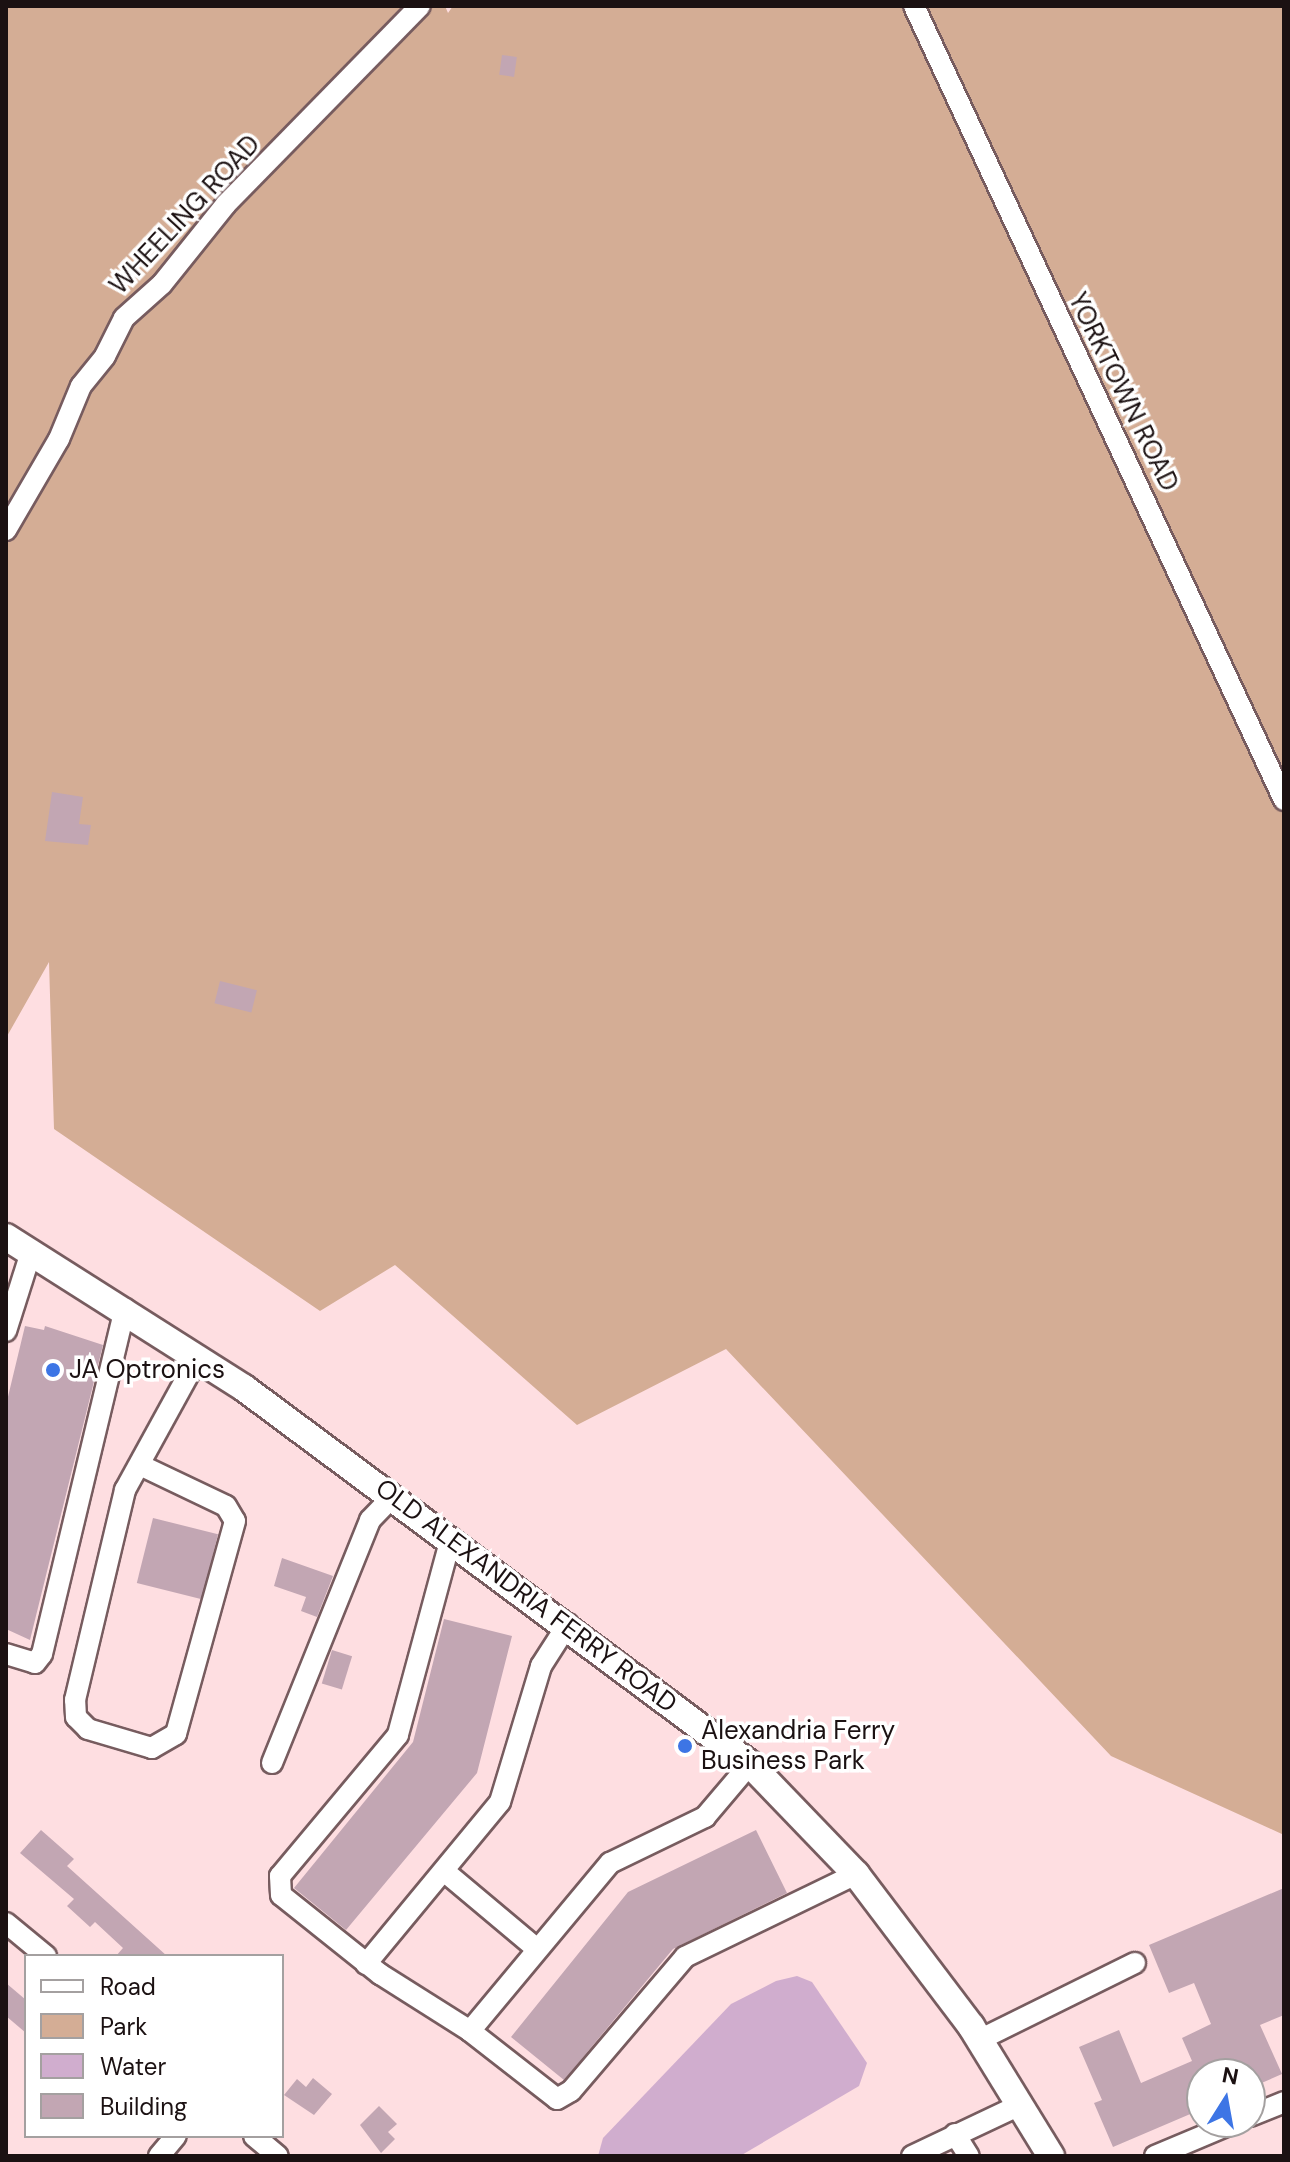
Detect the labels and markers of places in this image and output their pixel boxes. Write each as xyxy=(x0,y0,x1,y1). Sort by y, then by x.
place label: JA Optronics xyxy=(69,1354,225,1386)
marker: JA Optronics xyxy=(44,1361,62,1379)
place label: Alexandria Ferry Business Park xyxy=(701,1715,895,1776)
marker: Alexandria Ferry Business Park xyxy=(676,1737,694,1755)

